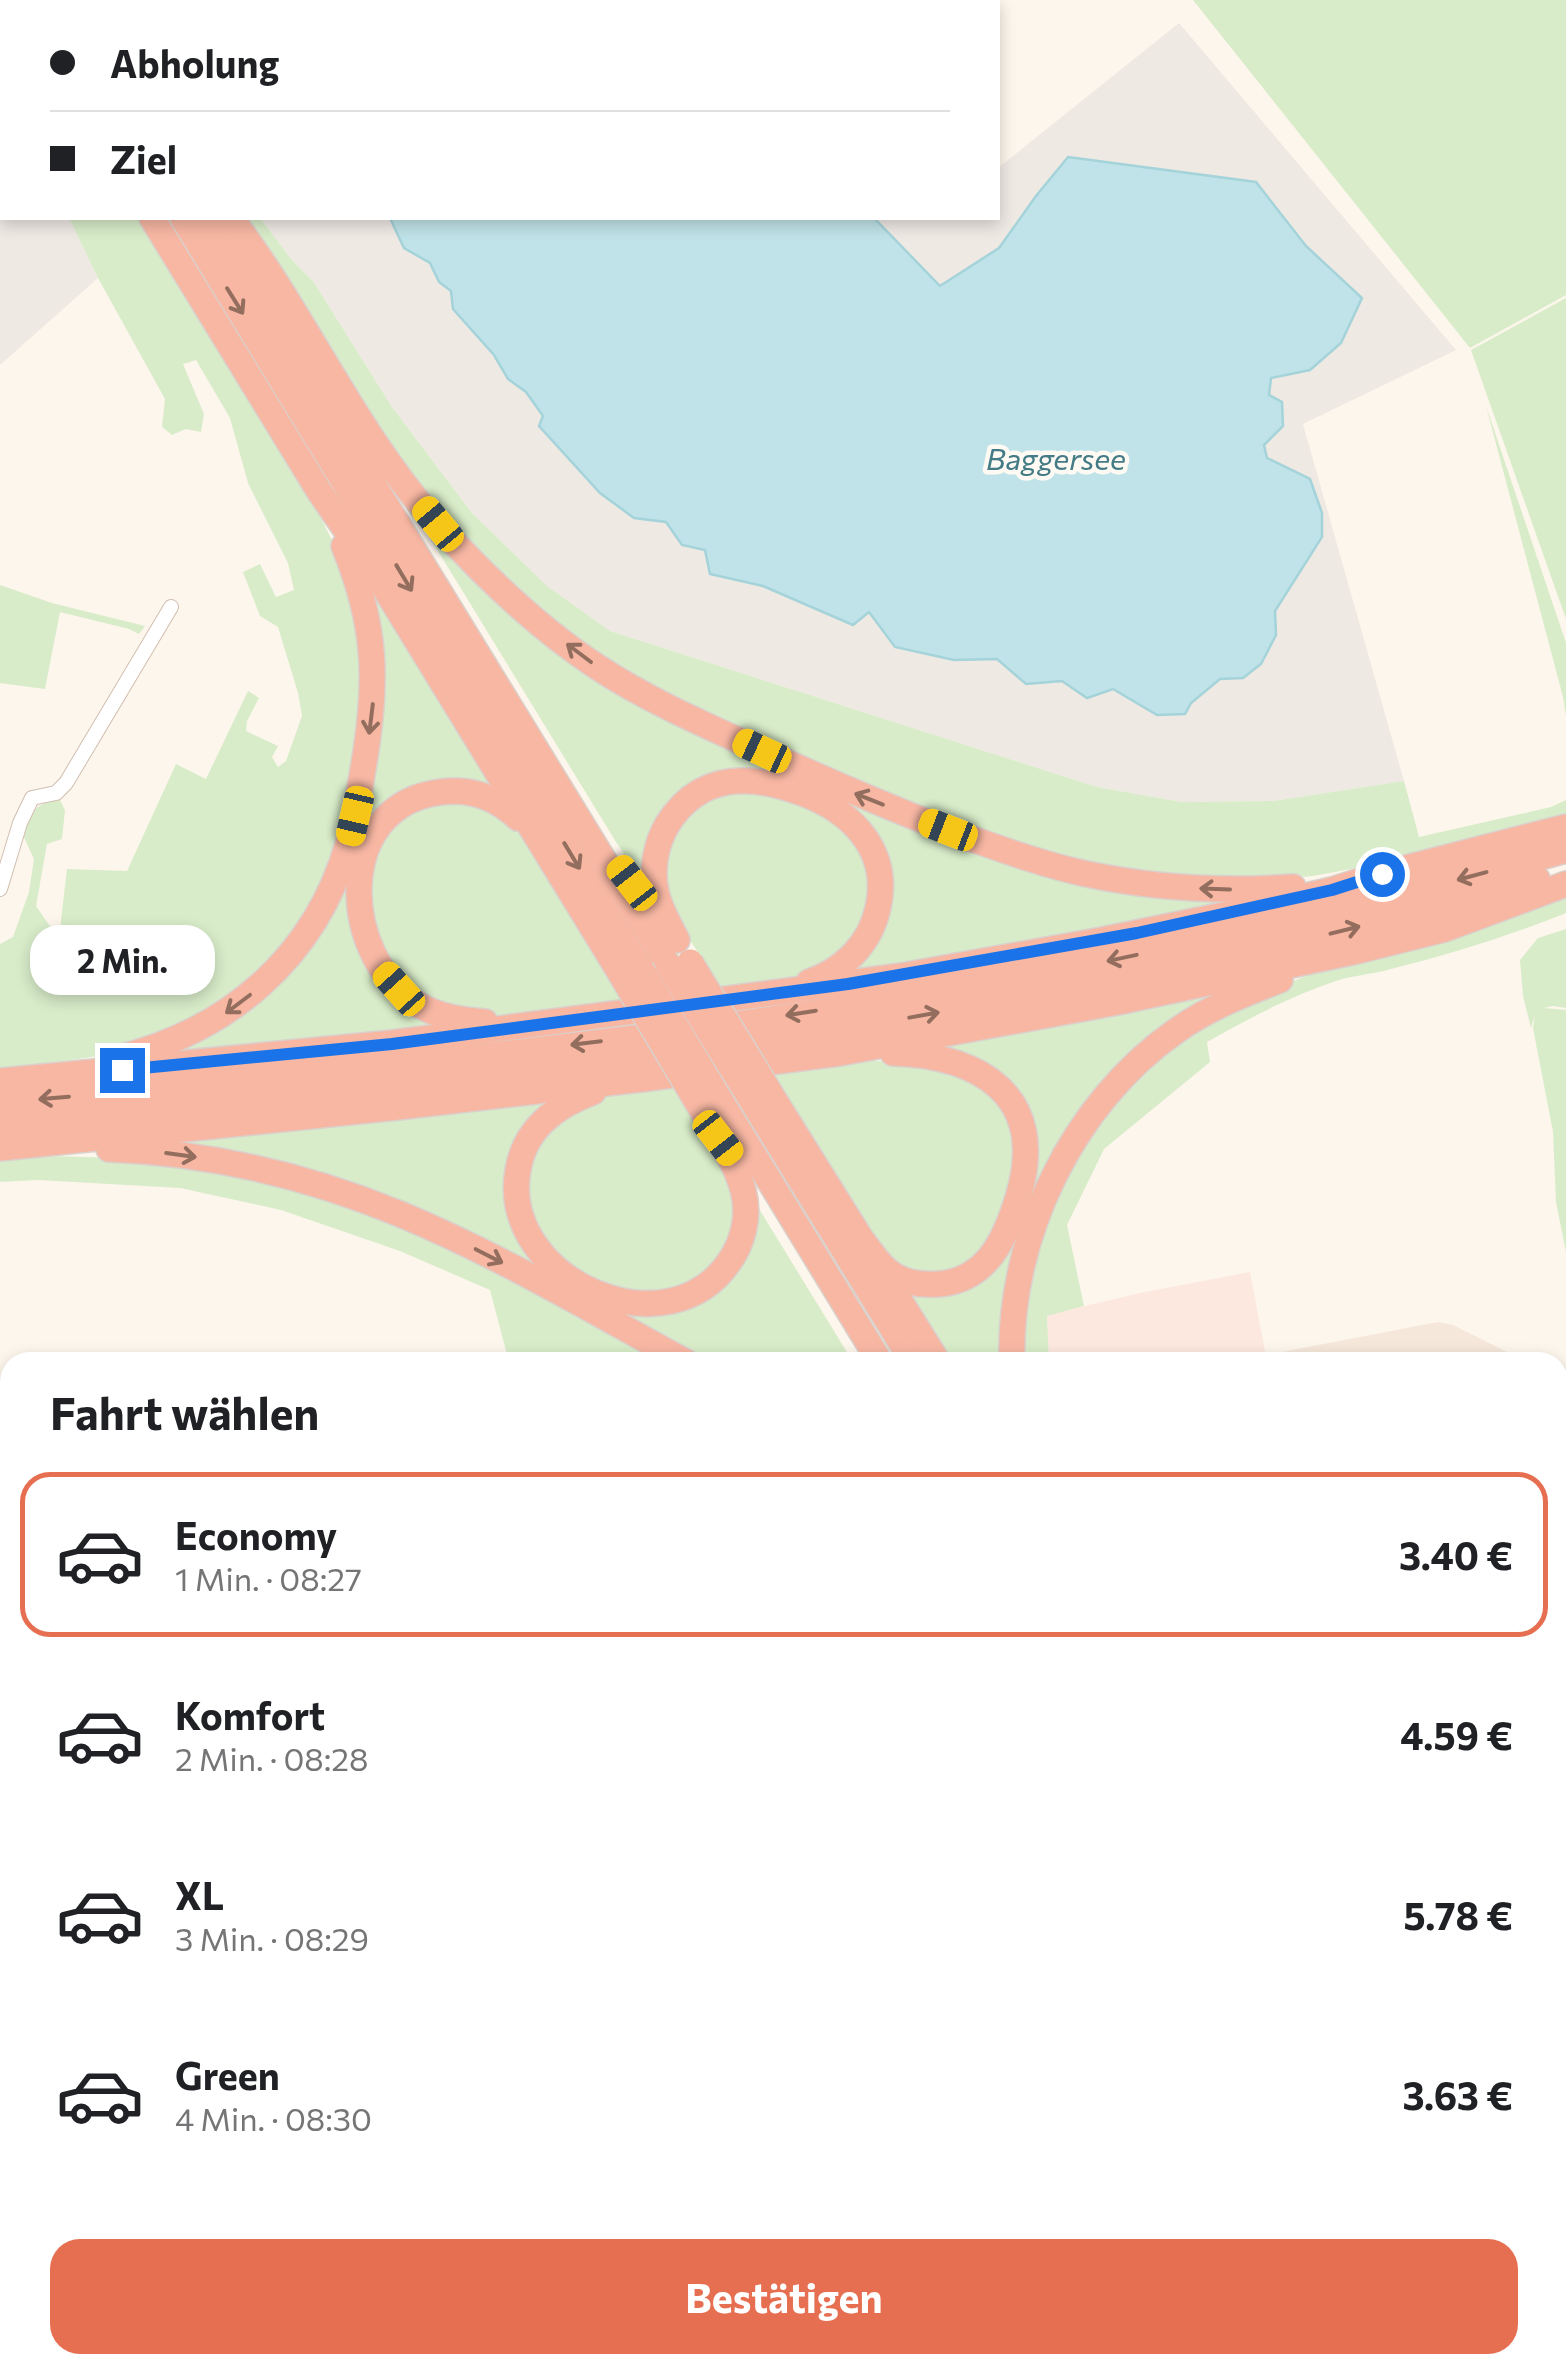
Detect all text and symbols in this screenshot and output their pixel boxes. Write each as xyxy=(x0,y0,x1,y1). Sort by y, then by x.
text: Abholung xyxy=(110,39,279,86)
text: Ziel xyxy=(110,135,177,182)
one-way arrow xyxy=(224,286,245,314)
water label: Baggersee xyxy=(986,439,1126,476)
car xyxy=(407,491,469,557)
one-way arrow xyxy=(394,563,414,592)
one-way arrow xyxy=(567,643,593,665)
one-way arrow xyxy=(361,702,380,734)
car xyxy=(728,725,796,777)
car xyxy=(334,783,376,849)
one-way arrow xyxy=(855,788,885,806)
car xyxy=(915,805,981,855)
one-way arrow xyxy=(562,841,582,870)
car xyxy=(602,850,662,916)
route start xyxy=(1360,852,1405,897)
one-way arrow xyxy=(1457,868,1488,887)
one-way arrow xyxy=(1200,879,1232,898)
one-way arrow xyxy=(1329,919,1360,938)
callout: 2 Min. xyxy=(29,925,214,995)
text: 2 Min. xyxy=(77,940,168,980)
one-way arrow xyxy=(1106,949,1138,968)
car xyxy=(368,957,430,1021)
one-way arrow xyxy=(225,993,252,1014)
one-way arrow xyxy=(786,1005,818,1023)
one-way arrow xyxy=(907,1005,940,1024)
one-way arrow xyxy=(571,1034,603,1052)
route end xyxy=(100,1048,145,1093)
one-way arrow xyxy=(39,1089,71,1108)
car xyxy=(688,1105,748,1171)
one-way arrow xyxy=(165,1147,197,1165)
one-way arrow xyxy=(473,1247,503,1266)
text: Fahrt wählen xyxy=(50,1384,319,1439)
icon: car xyxy=(55,1510,145,1600)
text: Economy xyxy=(175,1511,337,1558)
text: 3.40 € xyxy=(1399,1531,1513,1578)
text: 1 Min. · 08:27 xyxy=(175,1558,362,1598)
icon: car xyxy=(55,1690,145,1780)
text: Komfort xyxy=(175,1691,325,1738)
text: 4.59 € xyxy=(1400,1711,1513,1758)
text: 2 Min. · 08:28 xyxy=(175,1738,368,1778)
icon: car xyxy=(55,1870,145,1960)
text: XL xyxy=(175,1871,224,1918)
text: 5.78 € xyxy=(1404,1891,1513,1938)
text: 3 Min. · 08:29 xyxy=(175,1918,369,1958)
icon: car xyxy=(55,2050,145,2140)
text: Green xyxy=(175,2051,280,2098)
text: 3.63 € xyxy=(1403,2071,1513,2118)
text: 4 Min. · 08:30 xyxy=(175,2098,372,2138)
button: Bestätigen xyxy=(50,2239,1518,2354)

